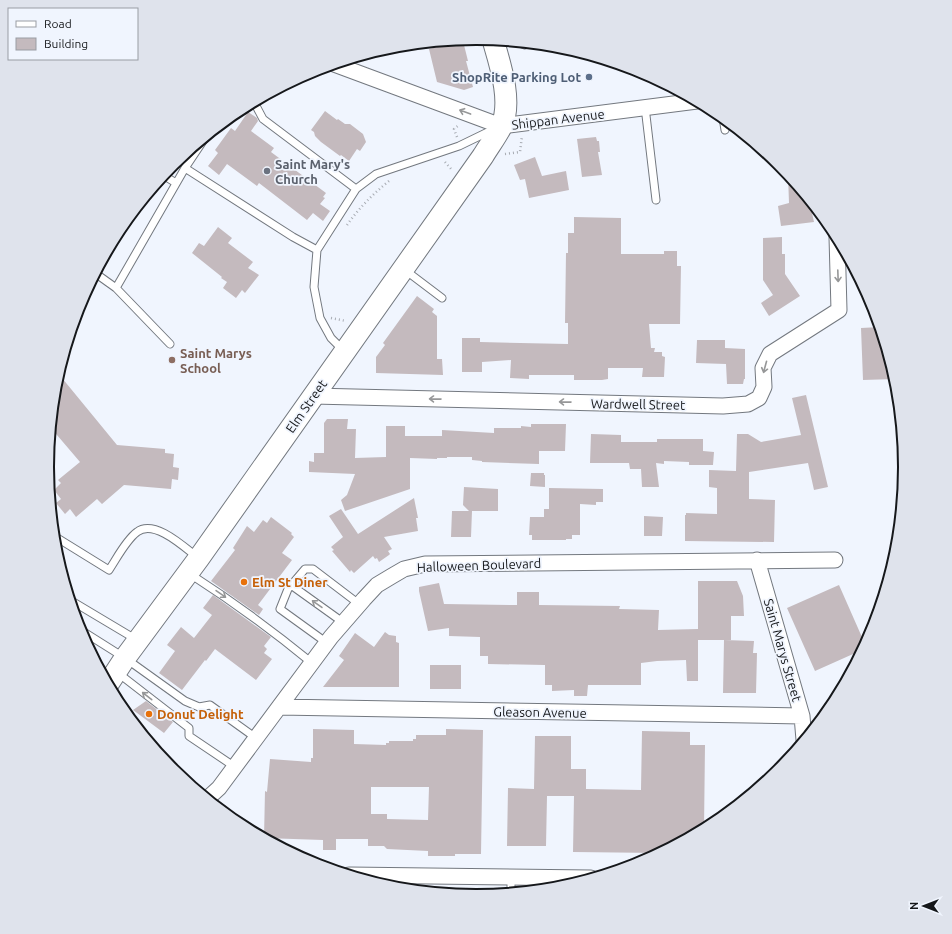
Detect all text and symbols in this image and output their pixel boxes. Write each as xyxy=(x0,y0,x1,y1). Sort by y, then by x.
legend xyxy=(8,8,138,60)
text: Road xyxy=(44,17,72,30)
text: Building xyxy=(44,37,88,50)
place label: ShopRite Parking Lot xyxy=(452,70,581,84)
marker: ShopRite Parking Lot xyxy=(584,72,594,82)
street label: Shippan Avenue xyxy=(511,106,605,132)
one-way arrow xyxy=(459,108,471,116)
place label: Saint Mary's Church xyxy=(275,157,350,186)
marker: Saint Mary's Church xyxy=(262,166,272,176)
one-way arrow xyxy=(835,269,842,282)
place label: Saint Marys School xyxy=(180,346,252,375)
marker: Saint Marys School xyxy=(167,355,177,365)
one-way arrow xyxy=(761,360,768,373)
street label: Elm Street xyxy=(283,377,329,435)
one-way arrow xyxy=(429,395,442,403)
street label: Wardwell Street xyxy=(591,396,685,412)
one-way arrow xyxy=(559,398,572,406)
street label: Halloween Boulevard xyxy=(417,556,541,574)
place label: Elm St Diner xyxy=(252,575,328,589)
marker: Elm St Diner xyxy=(239,577,249,587)
one-way arrow xyxy=(215,590,226,598)
street label: Saint Marys Street xyxy=(762,597,804,703)
one-way arrow xyxy=(312,600,323,608)
one-way arrow xyxy=(142,692,153,700)
street label: Gleason Avenue xyxy=(493,704,587,720)
place label: Donut Delight xyxy=(157,707,244,721)
marker: Donut Delight xyxy=(144,709,154,719)
north arrow xyxy=(904,886,944,926)
text: N xyxy=(908,902,920,910)

